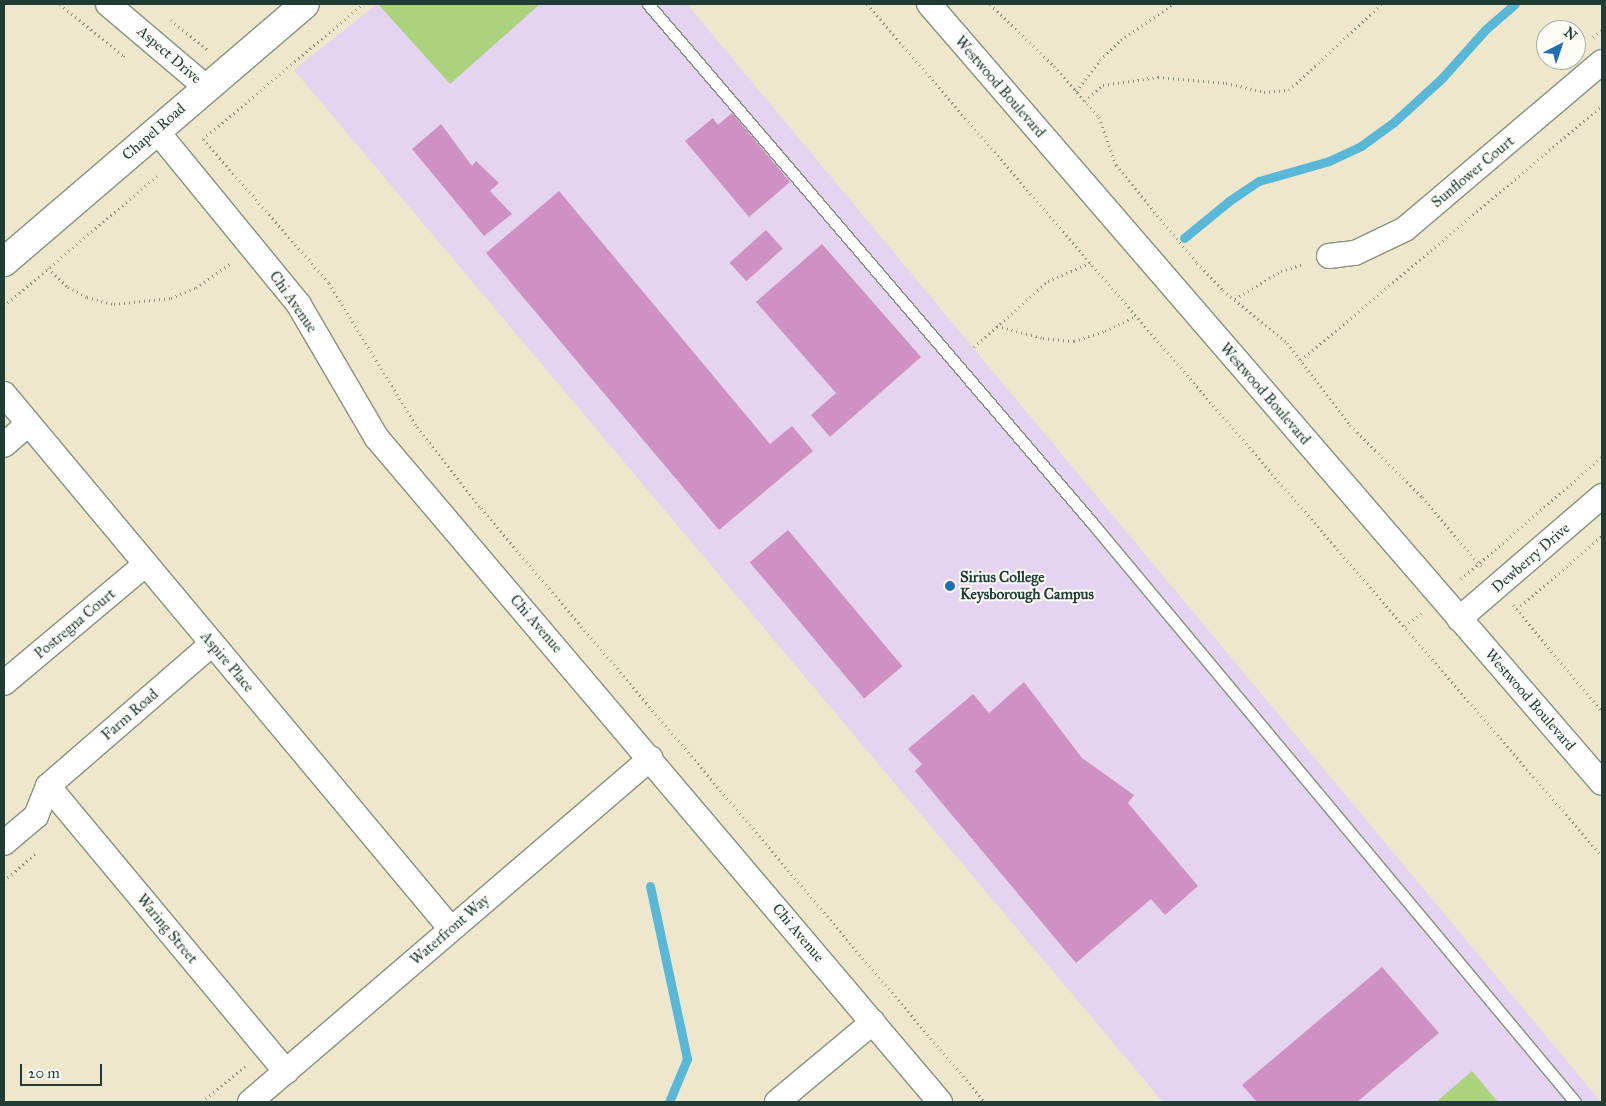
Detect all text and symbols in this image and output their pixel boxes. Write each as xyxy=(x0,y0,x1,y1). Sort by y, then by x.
north arrow xyxy=(1536,20,1586,70)
street label: Aspect Drive xyxy=(133,22,205,88)
text: N xyxy=(1560,24,1581,44)
street label: Westwood Boulevard xyxy=(951,32,1049,142)
street label: Chapel Road xyxy=(119,100,189,164)
street label: Sunflower Court xyxy=(1428,132,1518,212)
street label: Chi Avenue xyxy=(265,268,321,336)
street label: Westwood Boulevard xyxy=(1216,339,1314,449)
street label: Dewberry Drive xyxy=(1488,519,1574,597)
place label: Sirius College Keysborough Campus xyxy=(960,568,1094,603)
marker: Sirius College Keysborough Campus xyxy=(944,580,956,592)
street label: Postregna Court xyxy=(31,585,119,663)
street label: Chi Avenue xyxy=(506,591,566,657)
street label: Aspire Place xyxy=(196,628,258,696)
street label: Westwood Boulevard xyxy=(1481,645,1579,755)
street label: Farm Road xyxy=(98,686,162,744)
street label: Waring Street xyxy=(133,891,201,967)
street label: Waterfront Way xyxy=(407,891,493,969)
street label: Chi Avenue xyxy=(768,900,828,966)
scale bar xyxy=(22,1054,105,1086)
text: 20 m xyxy=(28,1064,60,1082)

